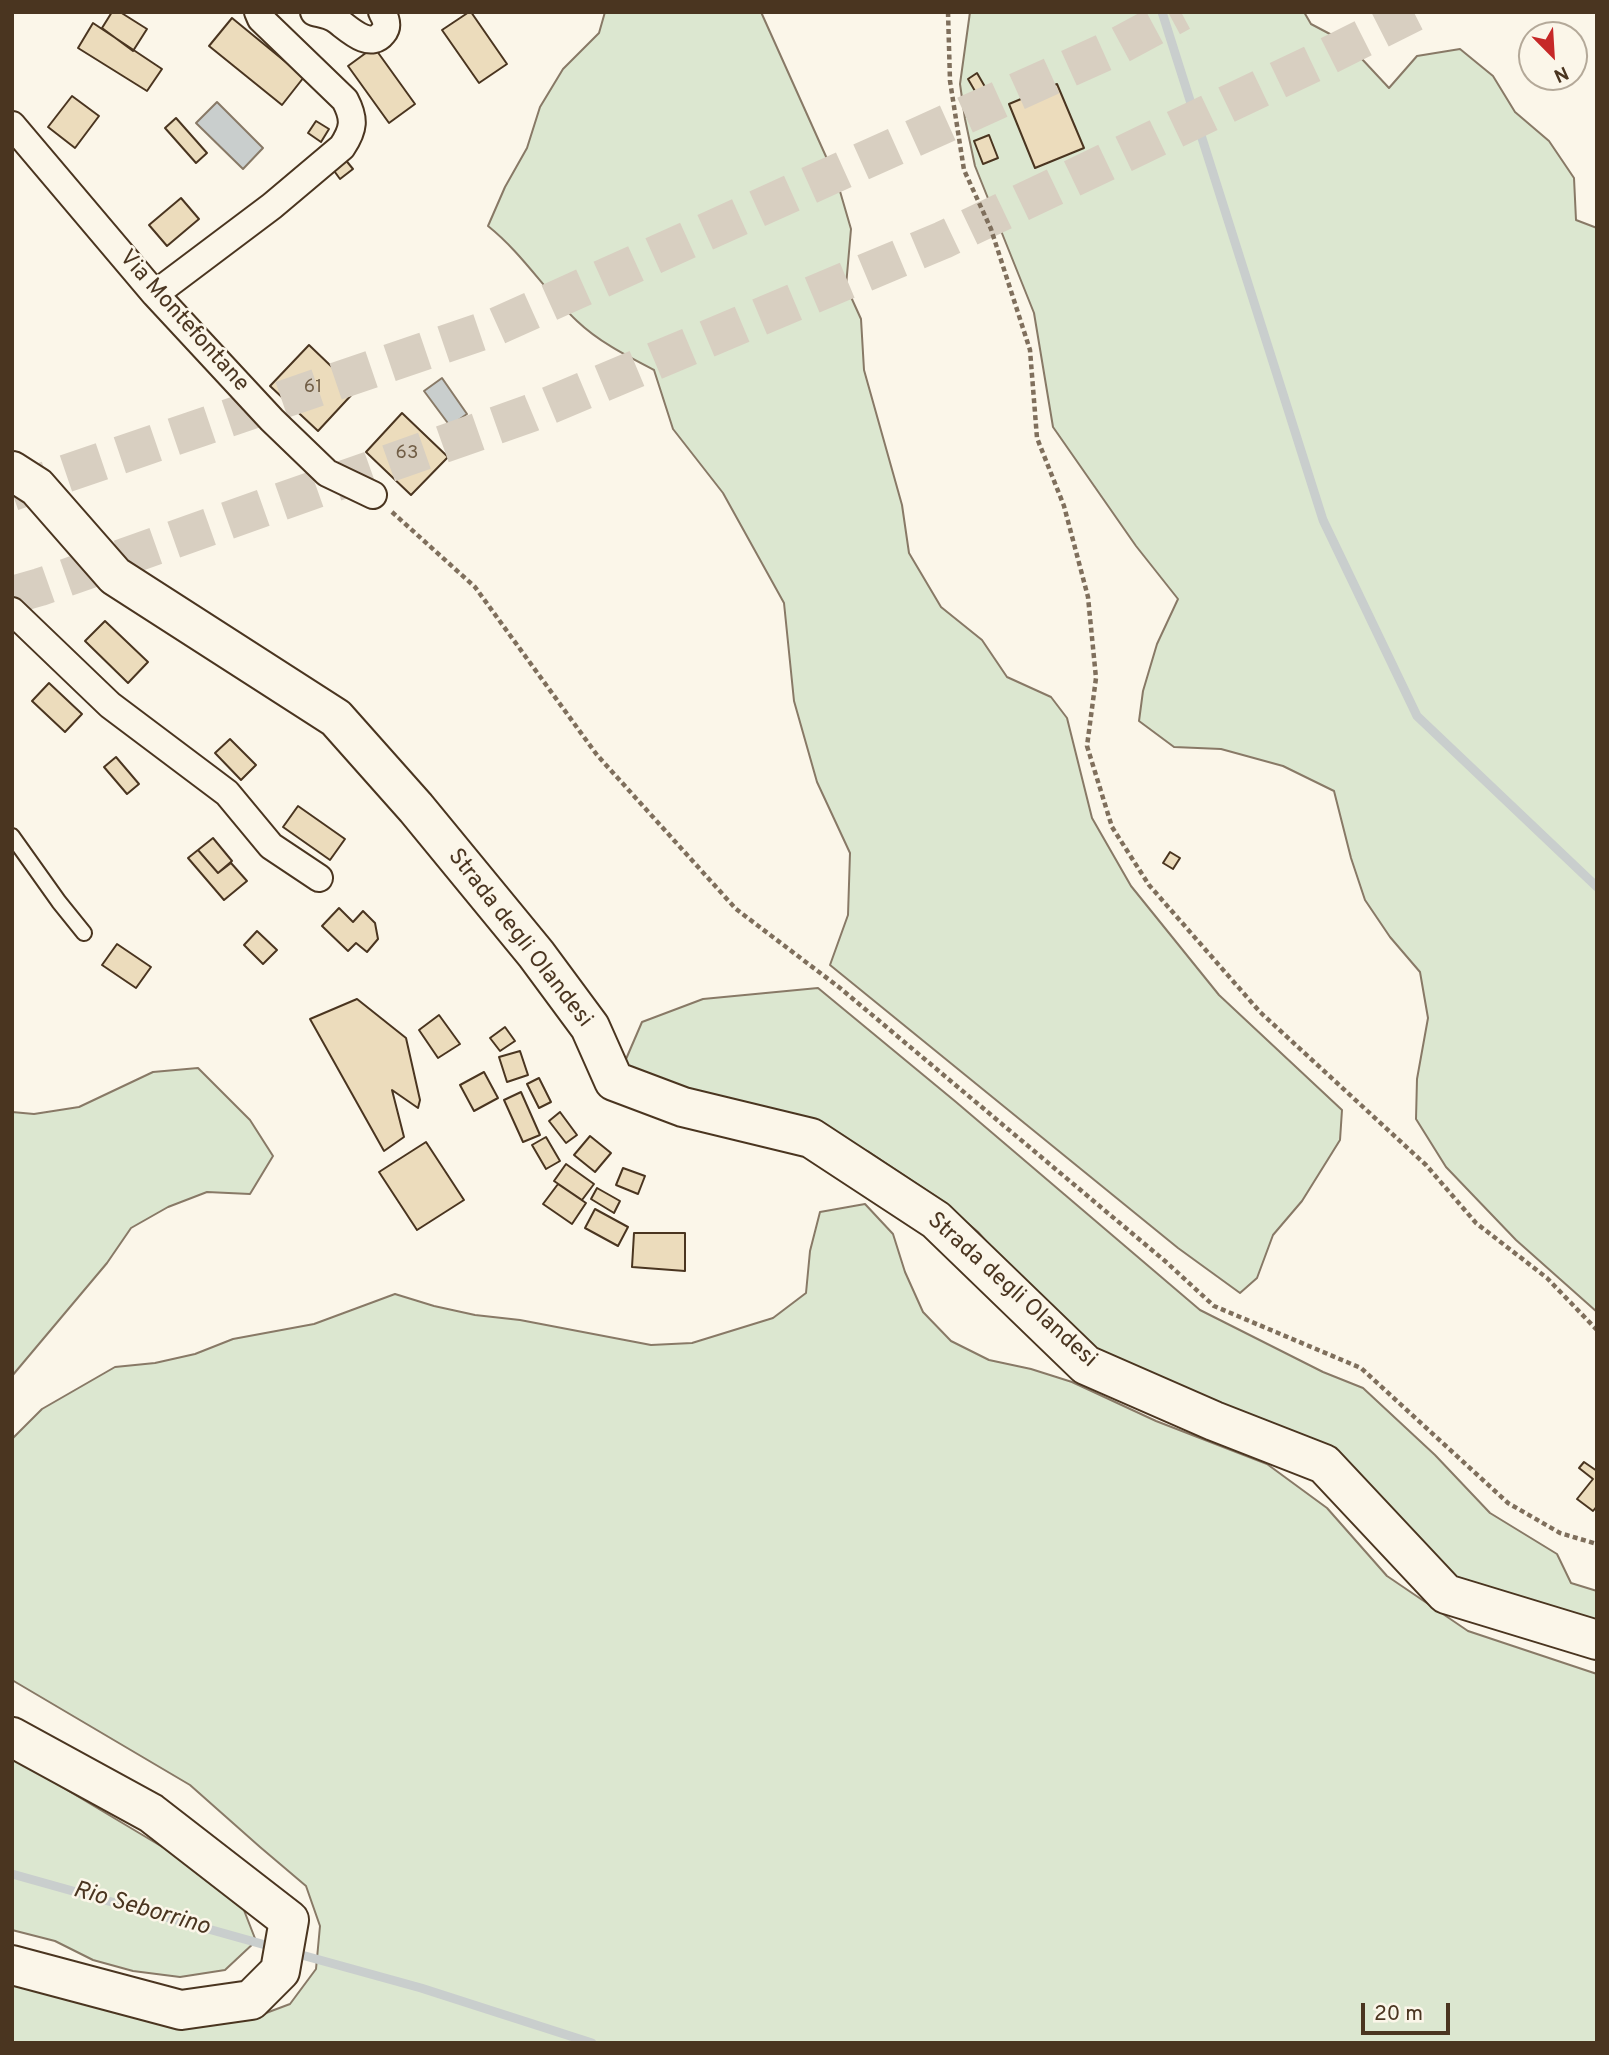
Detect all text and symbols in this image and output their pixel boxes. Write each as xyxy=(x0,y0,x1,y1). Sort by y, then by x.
north arrow xyxy=(1518,21,1588,91)
text: N xyxy=(1550,60,1572,87)
street label: Via Montefontane xyxy=(112,245,254,399)
house number: 61 xyxy=(304,377,322,399)
house number: 63 xyxy=(396,443,418,465)
street label: Strada degli Olandesi xyxy=(441,844,597,1034)
street label: Strada degli Olandesi xyxy=(920,1208,1102,1374)
water label: Rio Seborrino xyxy=(69,1877,213,1943)
scale bar xyxy=(1364,1988,1453,2032)
text: 20 m xyxy=(1374,2001,1423,2028)

